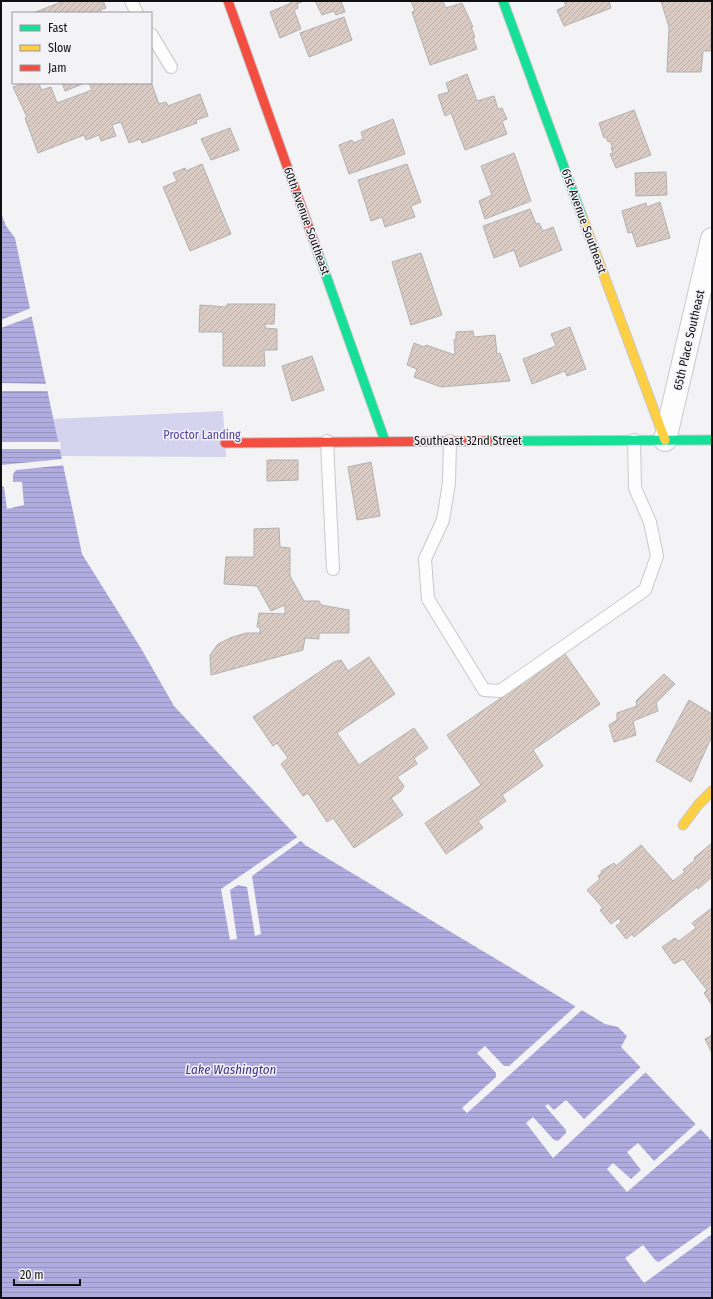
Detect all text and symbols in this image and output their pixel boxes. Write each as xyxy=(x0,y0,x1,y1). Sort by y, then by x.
legend xyxy=(12,12,152,84)
text: Fast xyxy=(48,21,67,35)
text: Slow xyxy=(48,41,71,55)
text: Jam xyxy=(48,61,66,75)
street label: 60th Avenue Southeast xyxy=(281,165,333,277)
street label: 61st Avenue Southeast xyxy=(559,167,609,275)
street label: 65th Place Southeast xyxy=(671,288,707,392)
park label: Proctor Landing xyxy=(163,428,241,442)
street label: Southeast 32nd Street xyxy=(414,434,522,448)
water label: Lake Washington xyxy=(186,1062,277,1077)
scale bar xyxy=(14,1261,80,1287)
text: 20 m xyxy=(20,1268,44,1282)

